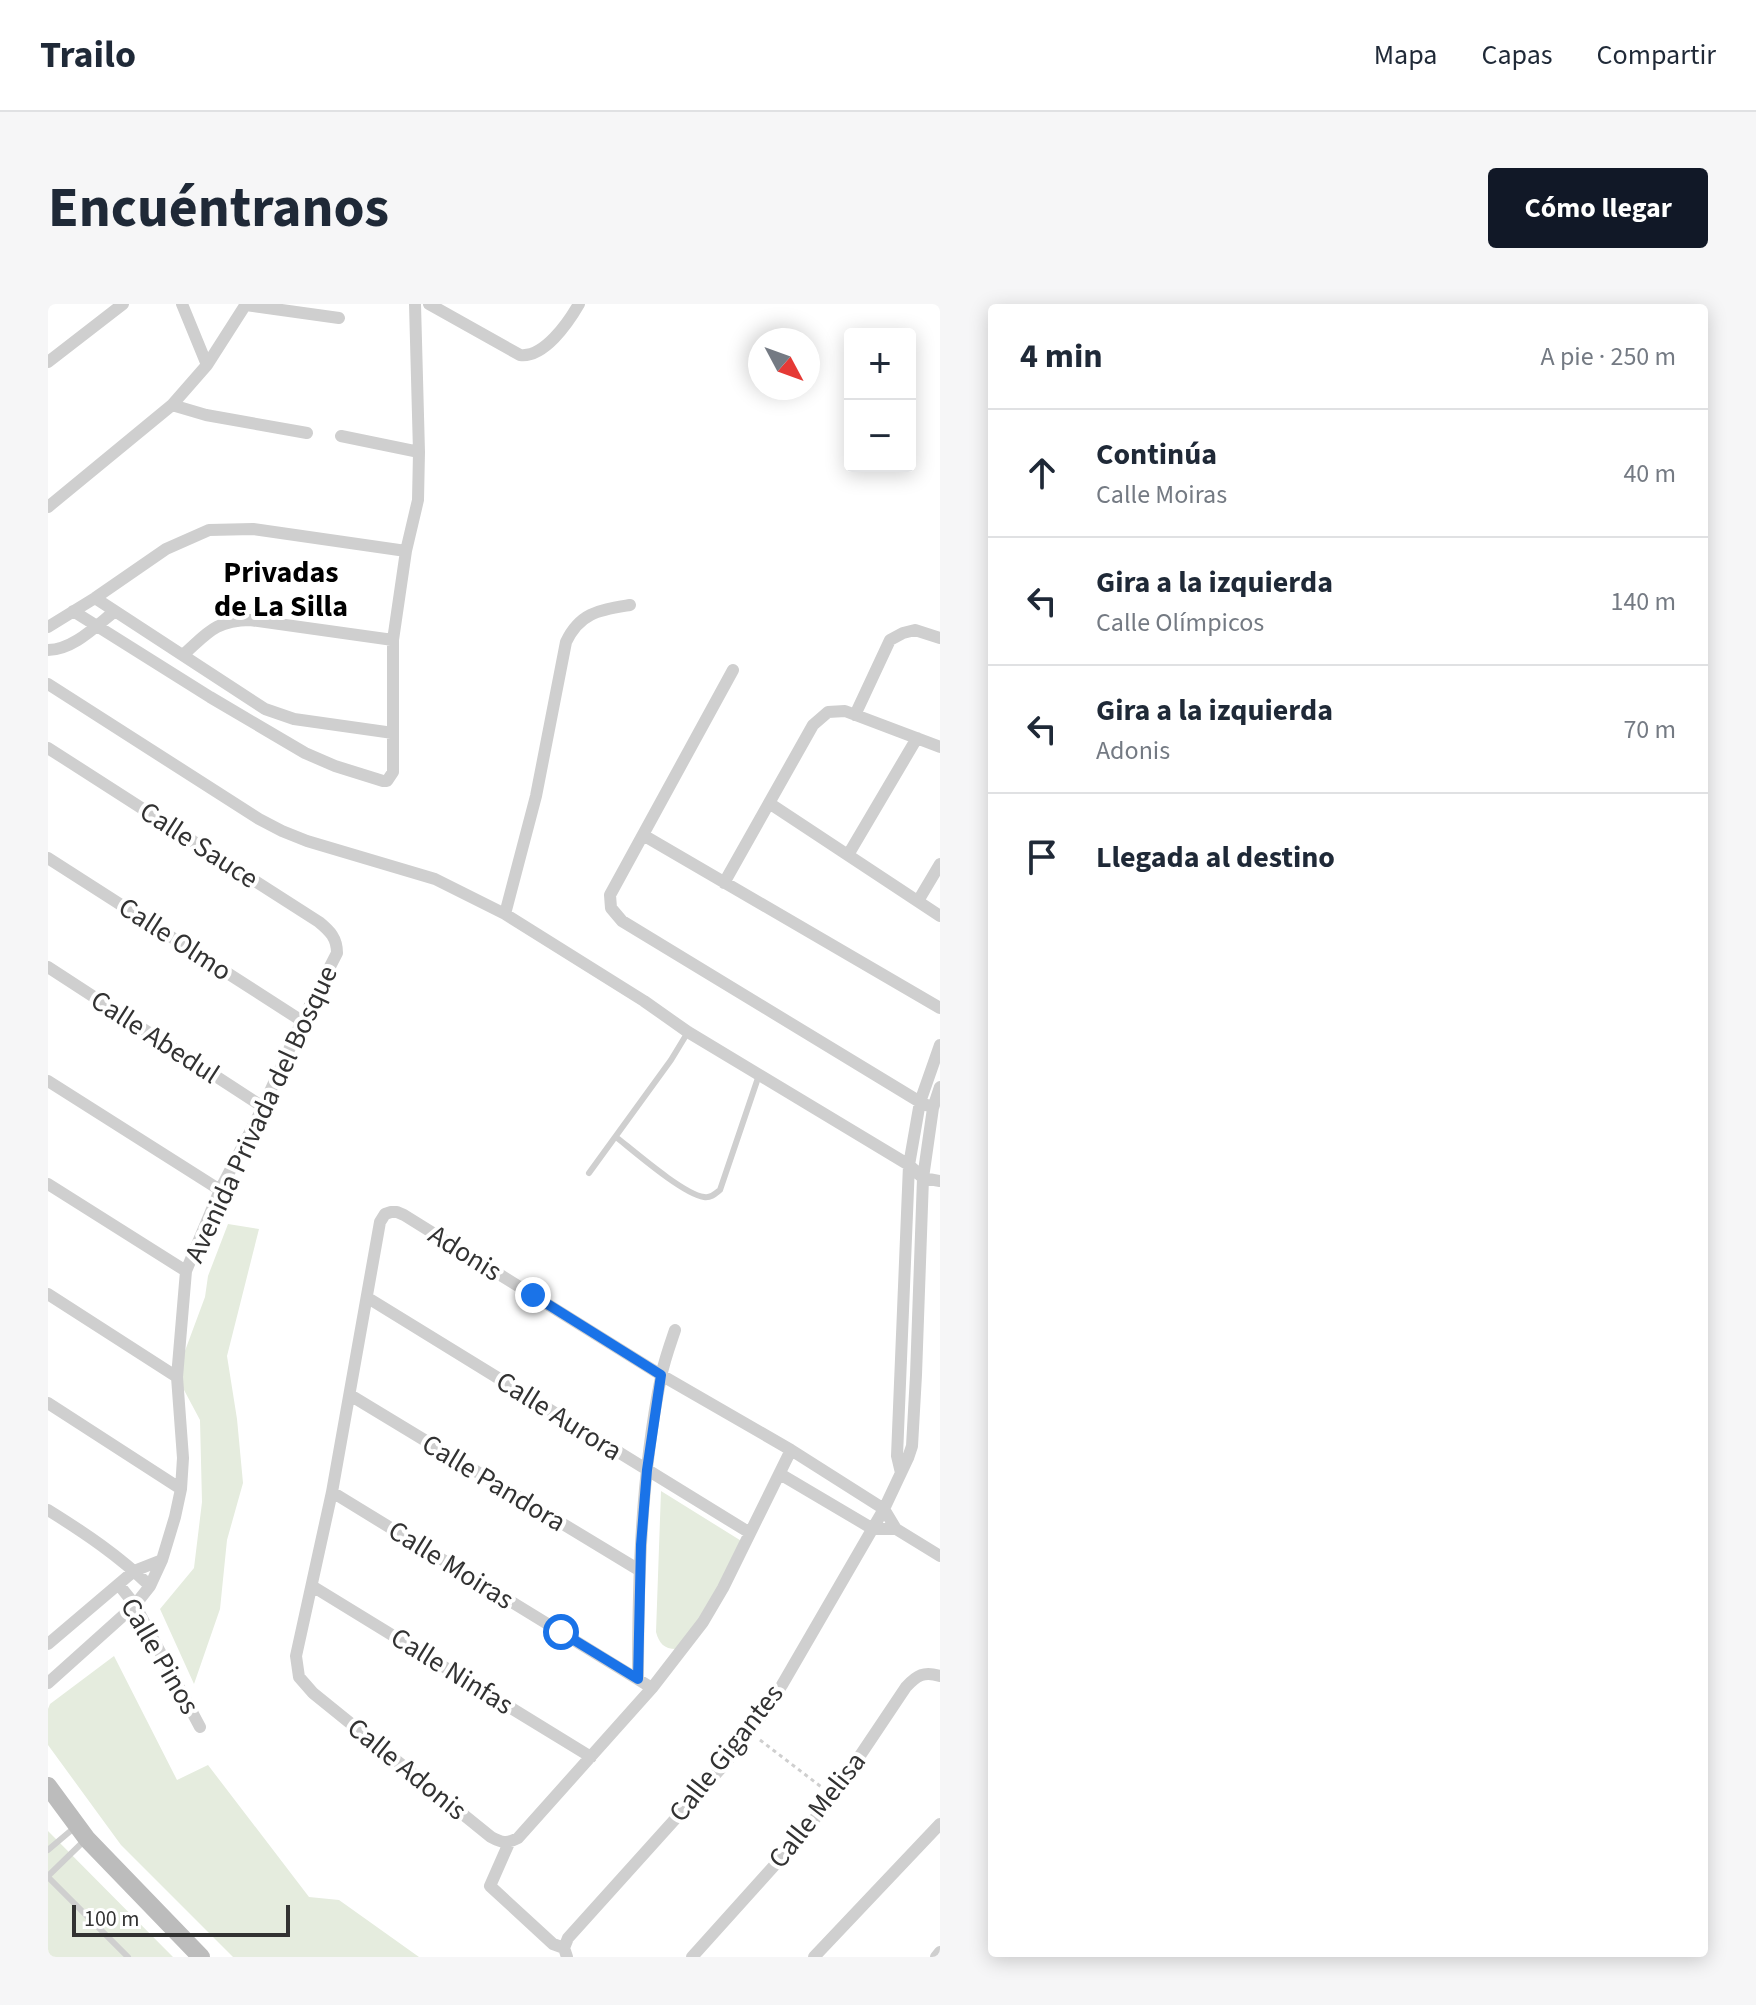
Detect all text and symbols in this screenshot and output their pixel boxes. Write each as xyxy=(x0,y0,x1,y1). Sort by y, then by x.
text: Trailo xyxy=(40,28,136,82)
text: Mapa xyxy=(1374,35,1437,75)
text: Capas xyxy=(1481,35,1553,75)
text: Compartir xyxy=(1597,35,1716,75)
button: Cómo llegar xyxy=(1488,168,1708,248)
text: Encuéntranos xyxy=(48,169,389,248)
north arrow xyxy=(748,328,820,400)
map controls xyxy=(844,328,916,472)
button: + xyxy=(844,328,916,400)
text: 4 min xyxy=(1020,332,1103,381)
text: A pie · 250 m xyxy=(1541,338,1676,375)
button: − xyxy=(844,400,916,472)
text: Continúa xyxy=(1096,433,1217,476)
icon: ahead xyxy=(1020,451,1064,495)
text: 40 m xyxy=(1623,455,1676,492)
text: Calle Moiras xyxy=(1096,476,1227,513)
district label: Privadas de La Silla xyxy=(214,551,348,628)
text: Gira a la izquierda xyxy=(1096,561,1333,604)
icon: left xyxy=(1020,579,1064,623)
text: 140 m xyxy=(1610,583,1676,620)
text: Calle Olímpicos xyxy=(1096,604,1264,641)
text: Gira a la izquierda xyxy=(1096,689,1333,732)
icon: left xyxy=(1020,707,1064,751)
text: 70 m xyxy=(1623,711,1676,748)
text: Adonis xyxy=(1096,732,1170,769)
street label: Calle Sauce xyxy=(132,792,266,898)
icon: arrive xyxy=(1020,835,1064,879)
text: Llegada al destino xyxy=(1096,836,1335,879)
street label: Calle Olmo xyxy=(110,887,240,991)
street label: Avenida Privada del Bosque xyxy=(174,959,348,1269)
street label: Calle Abedul xyxy=(83,980,227,1094)
street label: Adonis xyxy=(421,1215,509,1291)
route end xyxy=(515,1277,551,1313)
street label: Calle Aurora xyxy=(488,1361,630,1471)
street label: Calle Pandora xyxy=(414,1424,574,1542)
street label: Calle Moiras xyxy=(381,1511,521,1619)
street label: Calle Pinos xyxy=(110,1590,210,1722)
route start xyxy=(543,1614,579,1650)
street label: Calle Ninfas xyxy=(383,1618,521,1724)
street label: Calle Gigantes xyxy=(659,1675,793,1831)
street label: Calle Adonis xyxy=(339,1708,475,1830)
street label: Calle Melisa xyxy=(759,1743,875,1877)
scale bar xyxy=(72,1901,290,1937)
text: 100 m xyxy=(84,1903,139,1935)

